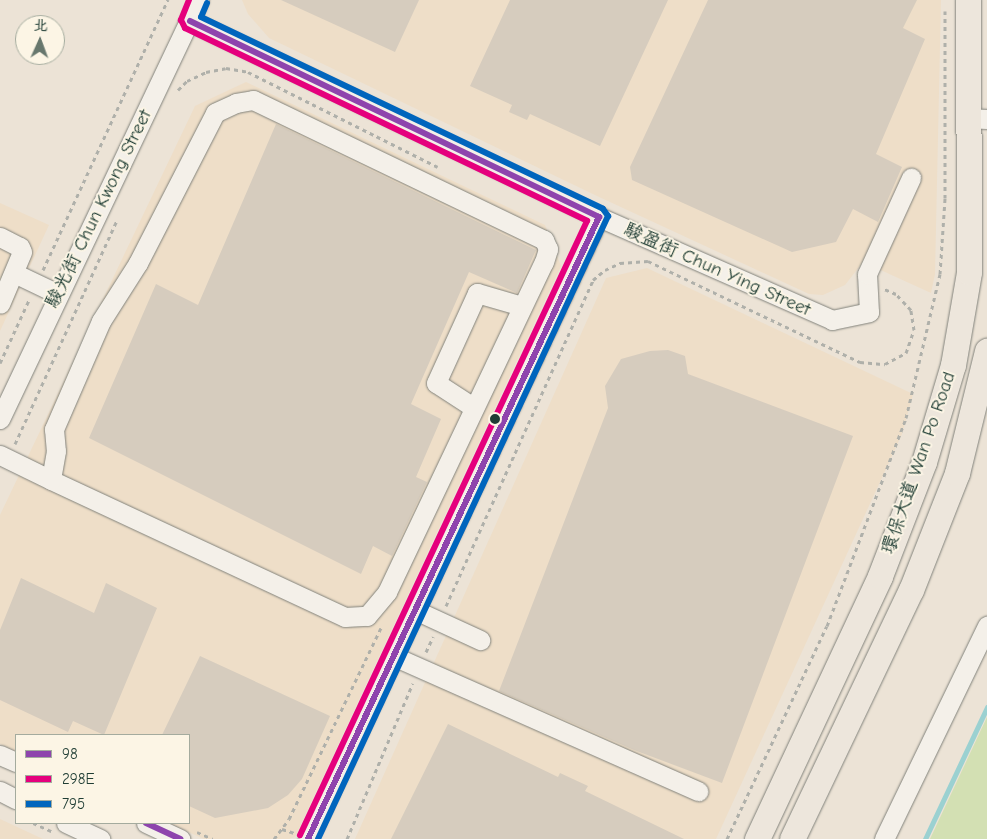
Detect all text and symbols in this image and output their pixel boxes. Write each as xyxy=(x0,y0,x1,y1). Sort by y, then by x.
north arrow xyxy=(15,15,65,65)
text: 北 xyxy=(33,17,48,34)
street label: 駿光街 Chun Kwong Street xyxy=(41,106,157,312)
street label: 駿盈街 Chun Ying Street xyxy=(620,219,814,321)
street label: 環保大道 Wan Po Road xyxy=(877,369,961,557)
unlabelled marker xyxy=(490,414,500,424)
legend xyxy=(15,734,190,824)
text: 98 xyxy=(62,745,78,763)
text: 298E xyxy=(62,770,95,788)
text: 795 xyxy=(62,795,85,813)

